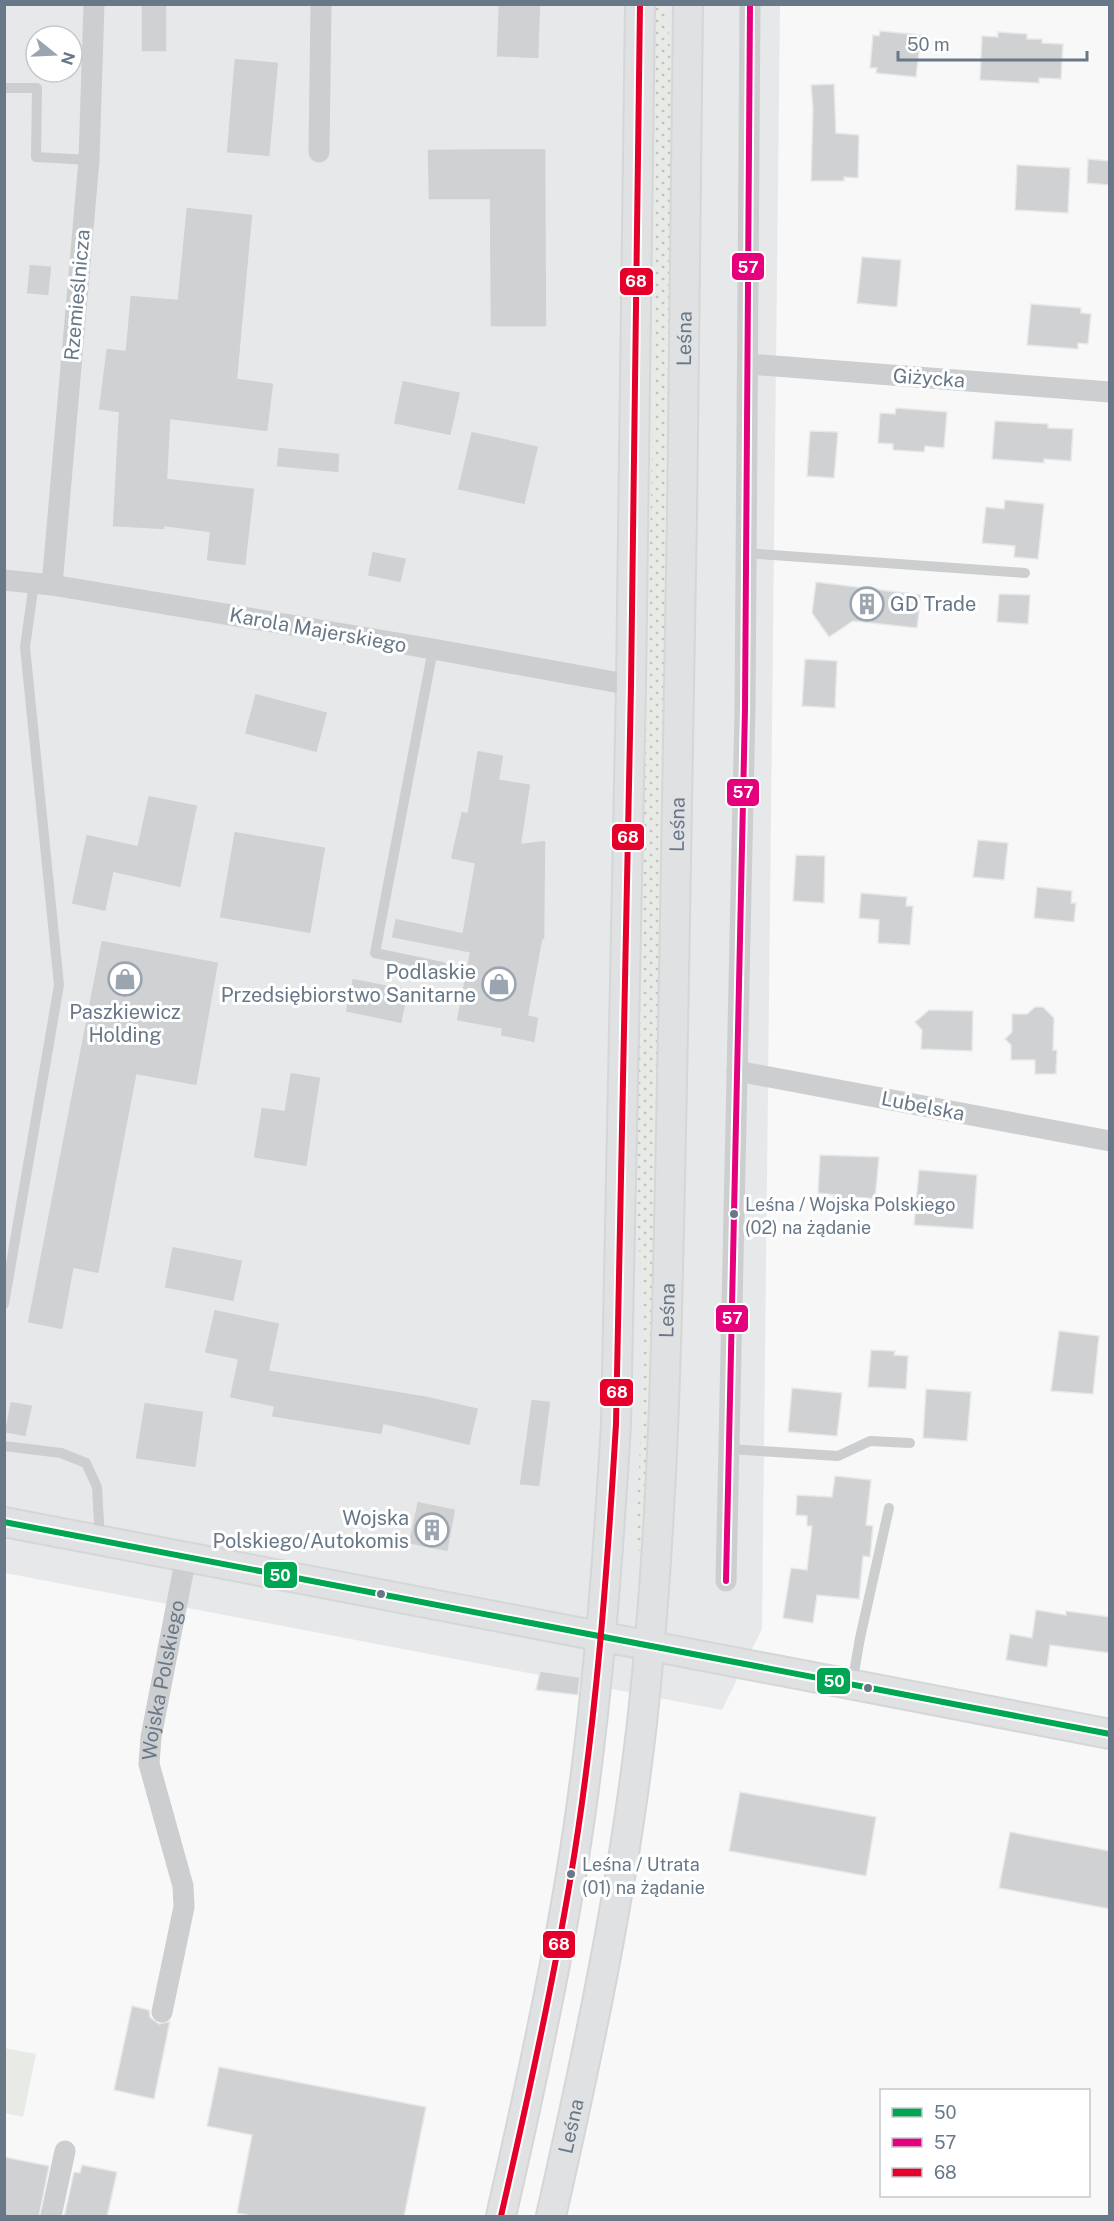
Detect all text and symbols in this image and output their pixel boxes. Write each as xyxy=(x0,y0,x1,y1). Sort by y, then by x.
north arrow xyxy=(24,24,84,84)
scale bar xyxy=(898,24,1087,62)
text: 50 m xyxy=(907,34,950,55)
text: N xyxy=(57,50,79,67)
street label: Rzemieślnicza xyxy=(59,228,95,362)
line badge: 57 xyxy=(731,252,765,281)
text: 57 xyxy=(738,258,758,277)
line badge: 68 xyxy=(619,267,654,296)
text: 68 xyxy=(625,272,647,291)
street label: Leśna xyxy=(672,311,697,366)
street label: Giżycka xyxy=(892,364,966,392)
building icon: GD Trade xyxy=(849,586,885,622)
place label: GD Trade xyxy=(890,592,976,616)
street label: Karola Majerskiego xyxy=(228,603,408,657)
line badge: 57 xyxy=(726,778,760,807)
text: 57 xyxy=(733,783,753,802)
street label: Leśna xyxy=(665,797,690,852)
line badge: 68 xyxy=(611,823,645,851)
text: 68 xyxy=(617,828,639,847)
place label: Podlaskie Przedsiębiorstwo Sanitarne xyxy=(221,960,476,1007)
shop icon: Paszkiewicz Holding xyxy=(107,961,143,997)
shop icon: Podlaskie Przedsiębiorstwo Sanitarne xyxy=(481,966,517,1002)
place label: Paszkiewicz Holding xyxy=(69,1000,181,1047)
street label: Lubelska xyxy=(879,1086,967,1126)
place label: Leśna / Wojska Polskiego (02) na żądanie xyxy=(745,1194,955,1238)
marker: Leśna / Wojska Polskiego (02) na żądanie xyxy=(728,1208,740,1220)
street label: Leśna xyxy=(654,1283,680,1338)
line badge: 57 xyxy=(715,1304,749,1333)
text: 57 xyxy=(722,1309,742,1328)
line badge: 68 xyxy=(599,1378,634,1407)
text: 68 xyxy=(606,1383,628,1402)
place label: Wojska Polskiego/Autokomis xyxy=(212,1506,409,1553)
building icon: Wojska Polskiego/Autokomis xyxy=(414,1512,450,1548)
line badge: 50 xyxy=(263,1561,298,1589)
text: 50 xyxy=(269,1566,291,1585)
unlabelled marker xyxy=(375,1588,387,1600)
street label: Wojska Polskiego xyxy=(137,1598,189,1761)
line badge: 50 xyxy=(816,1667,851,1695)
text: 50 xyxy=(823,1672,845,1691)
unlabelled marker xyxy=(862,1682,874,1694)
place label: Leśna / Utrata (01) na żądanie xyxy=(582,1854,705,1898)
marker: Leśna / Utrata (01) na żądanie xyxy=(565,1868,577,1880)
line badge: 68 xyxy=(542,1930,576,1959)
text: 68 xyxy=(548,1935,570,1954)
legend xyxy=(880,2089,1090,2197)
street label: Leśna xyxy=(553,2097,589,2156)
text: 50 xyxy=(934,2102,957,2123)
text: 57 xyxy=(934,2132,956,2153)
text: 68 xyxy=(934,2162,957,2183)

